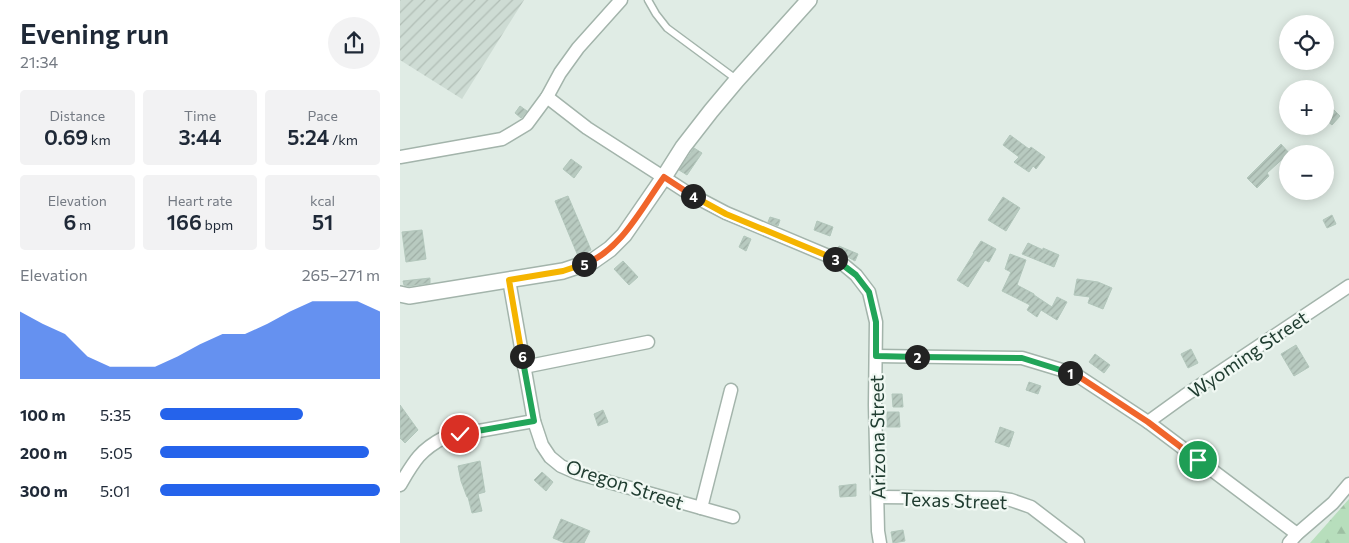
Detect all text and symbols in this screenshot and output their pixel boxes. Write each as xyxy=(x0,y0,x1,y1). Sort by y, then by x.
map controls xyxy=(1279,15,1334,200)
button: locate xyxy=(1279,15,1334,70)
text: Evening run xyxy=(20,16,169,50)
button: share xyxy=(328,17,380,69)
text: 21:34 xyxy=(20,52,58,71)
button: + xyxy=(1279,80,1334,135)
text: Distance xyxy=(50,107,105,124)
text: Time xyxy=(184,107,216,124)
text: Pace xyxy=(307,107,338,124)
text: 0.69 xyxy=(44,124,88,149)
text: 3:44 xyxy=(178,124,222,149)
text: 5:24 xyxy=(287,124,329,149)
text: km xyxy=(88,131,111,148)
text: /km xyxy=(329,131,358,148)
button: − xyxy=(1279,145,1334,200)
pin: 4 xyxy=(680,184,706,208)
text: 4 xyxy=(689,188,698,205)
text: Elevation xyxy=(48,192,107,209)
text: Heart rate xyxy=(167,192,233,209)
text: kcal xyxy=(310,192,335,209)
text: 6 xyxy=(63,209,76,234)
text: 166 xyxy=(167,209,202,234)
text: 51 xyxy=(312,209,333,234)
text: m xyxy=(76,216,91,233)
text: bpm xyxy=(202,216,233,233)
pin: 3 xyxy=(822,246,848,272)
text: 3 xyxy=(831,251,840,268)
pin: 5 xyxy=(572,252,596,276)
text: 5 xyxy=(580,256,589,273)
text: Elevation xyxy=(20,265,88,284)
text: 265–271 m xyxy=(302,265,380,284)
street label: Wyoming Street xyxy=(1184,305,1312,403)
pin: 6 xyxy=(510,344,534,368)
pin: 2 xyxy=(904,344,930,370)
text: 6 xyxy=(518,348,527,365)
text: 2 xyxy=(914,349,921,366)
pin: 1 xyxy=(1058,360,1082,386)
text: 1 xyxy=(1067,365,1074,382)
street label: Arizona Street xyxy=(864,374,890,499)
text: 100 m xyxy=(20,405,66,424)
text: 5:35 xyxy=(100,405,131,424)
pin xyxy=(439,413,481,455)
icon: check xyxy=(446,420,474,448)
pin xyxy=(1177,439,1219,481)
text: 200 m xyxy=(20,443,67,462)
text: 5:05 xyxy=(100,443,133,462)
icon: arrive xyxy=(1184,446,1212,474)
street label: Oregon Street xyxy=(563,454,687,514)
text: 300 m xyxy=(20,481,68,500)
text: 5:01 xyxy=(100,481,130,500)
street label: Texas Street xyxy=(900,487,1008,513)

